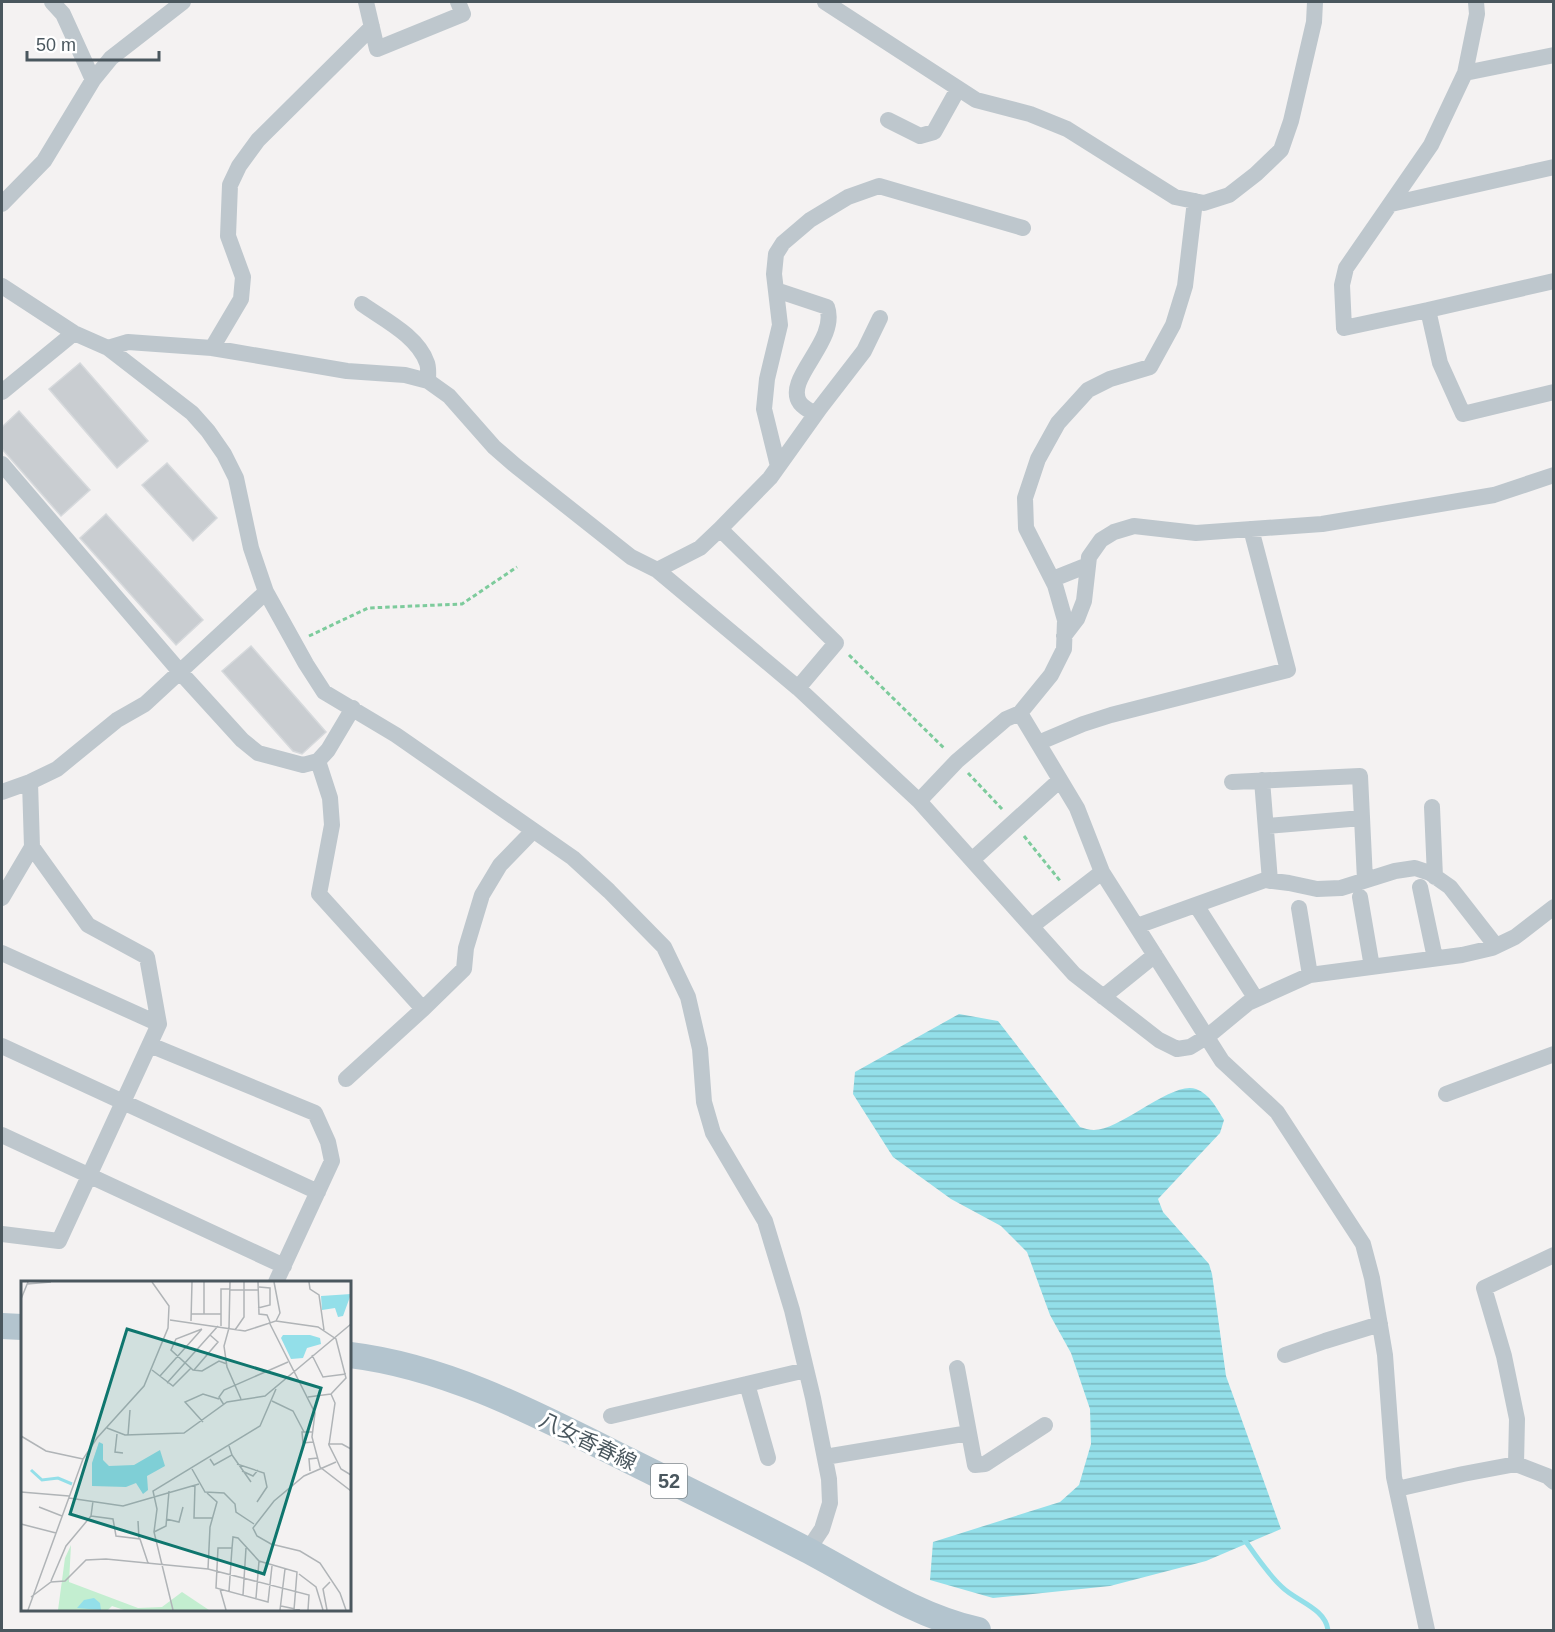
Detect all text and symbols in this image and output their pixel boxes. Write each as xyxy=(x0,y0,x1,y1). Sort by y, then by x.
scale bar xyxy=(27,24,159,62)
text: 50 m xyxy=(36,35,76,55)
inset map xyxy=(21,1281,351,1611)
street label: 八女香春線 xyxy=(536,1408,640,1474)
road number: 52 xyxy=(651,1464,687,1498)

